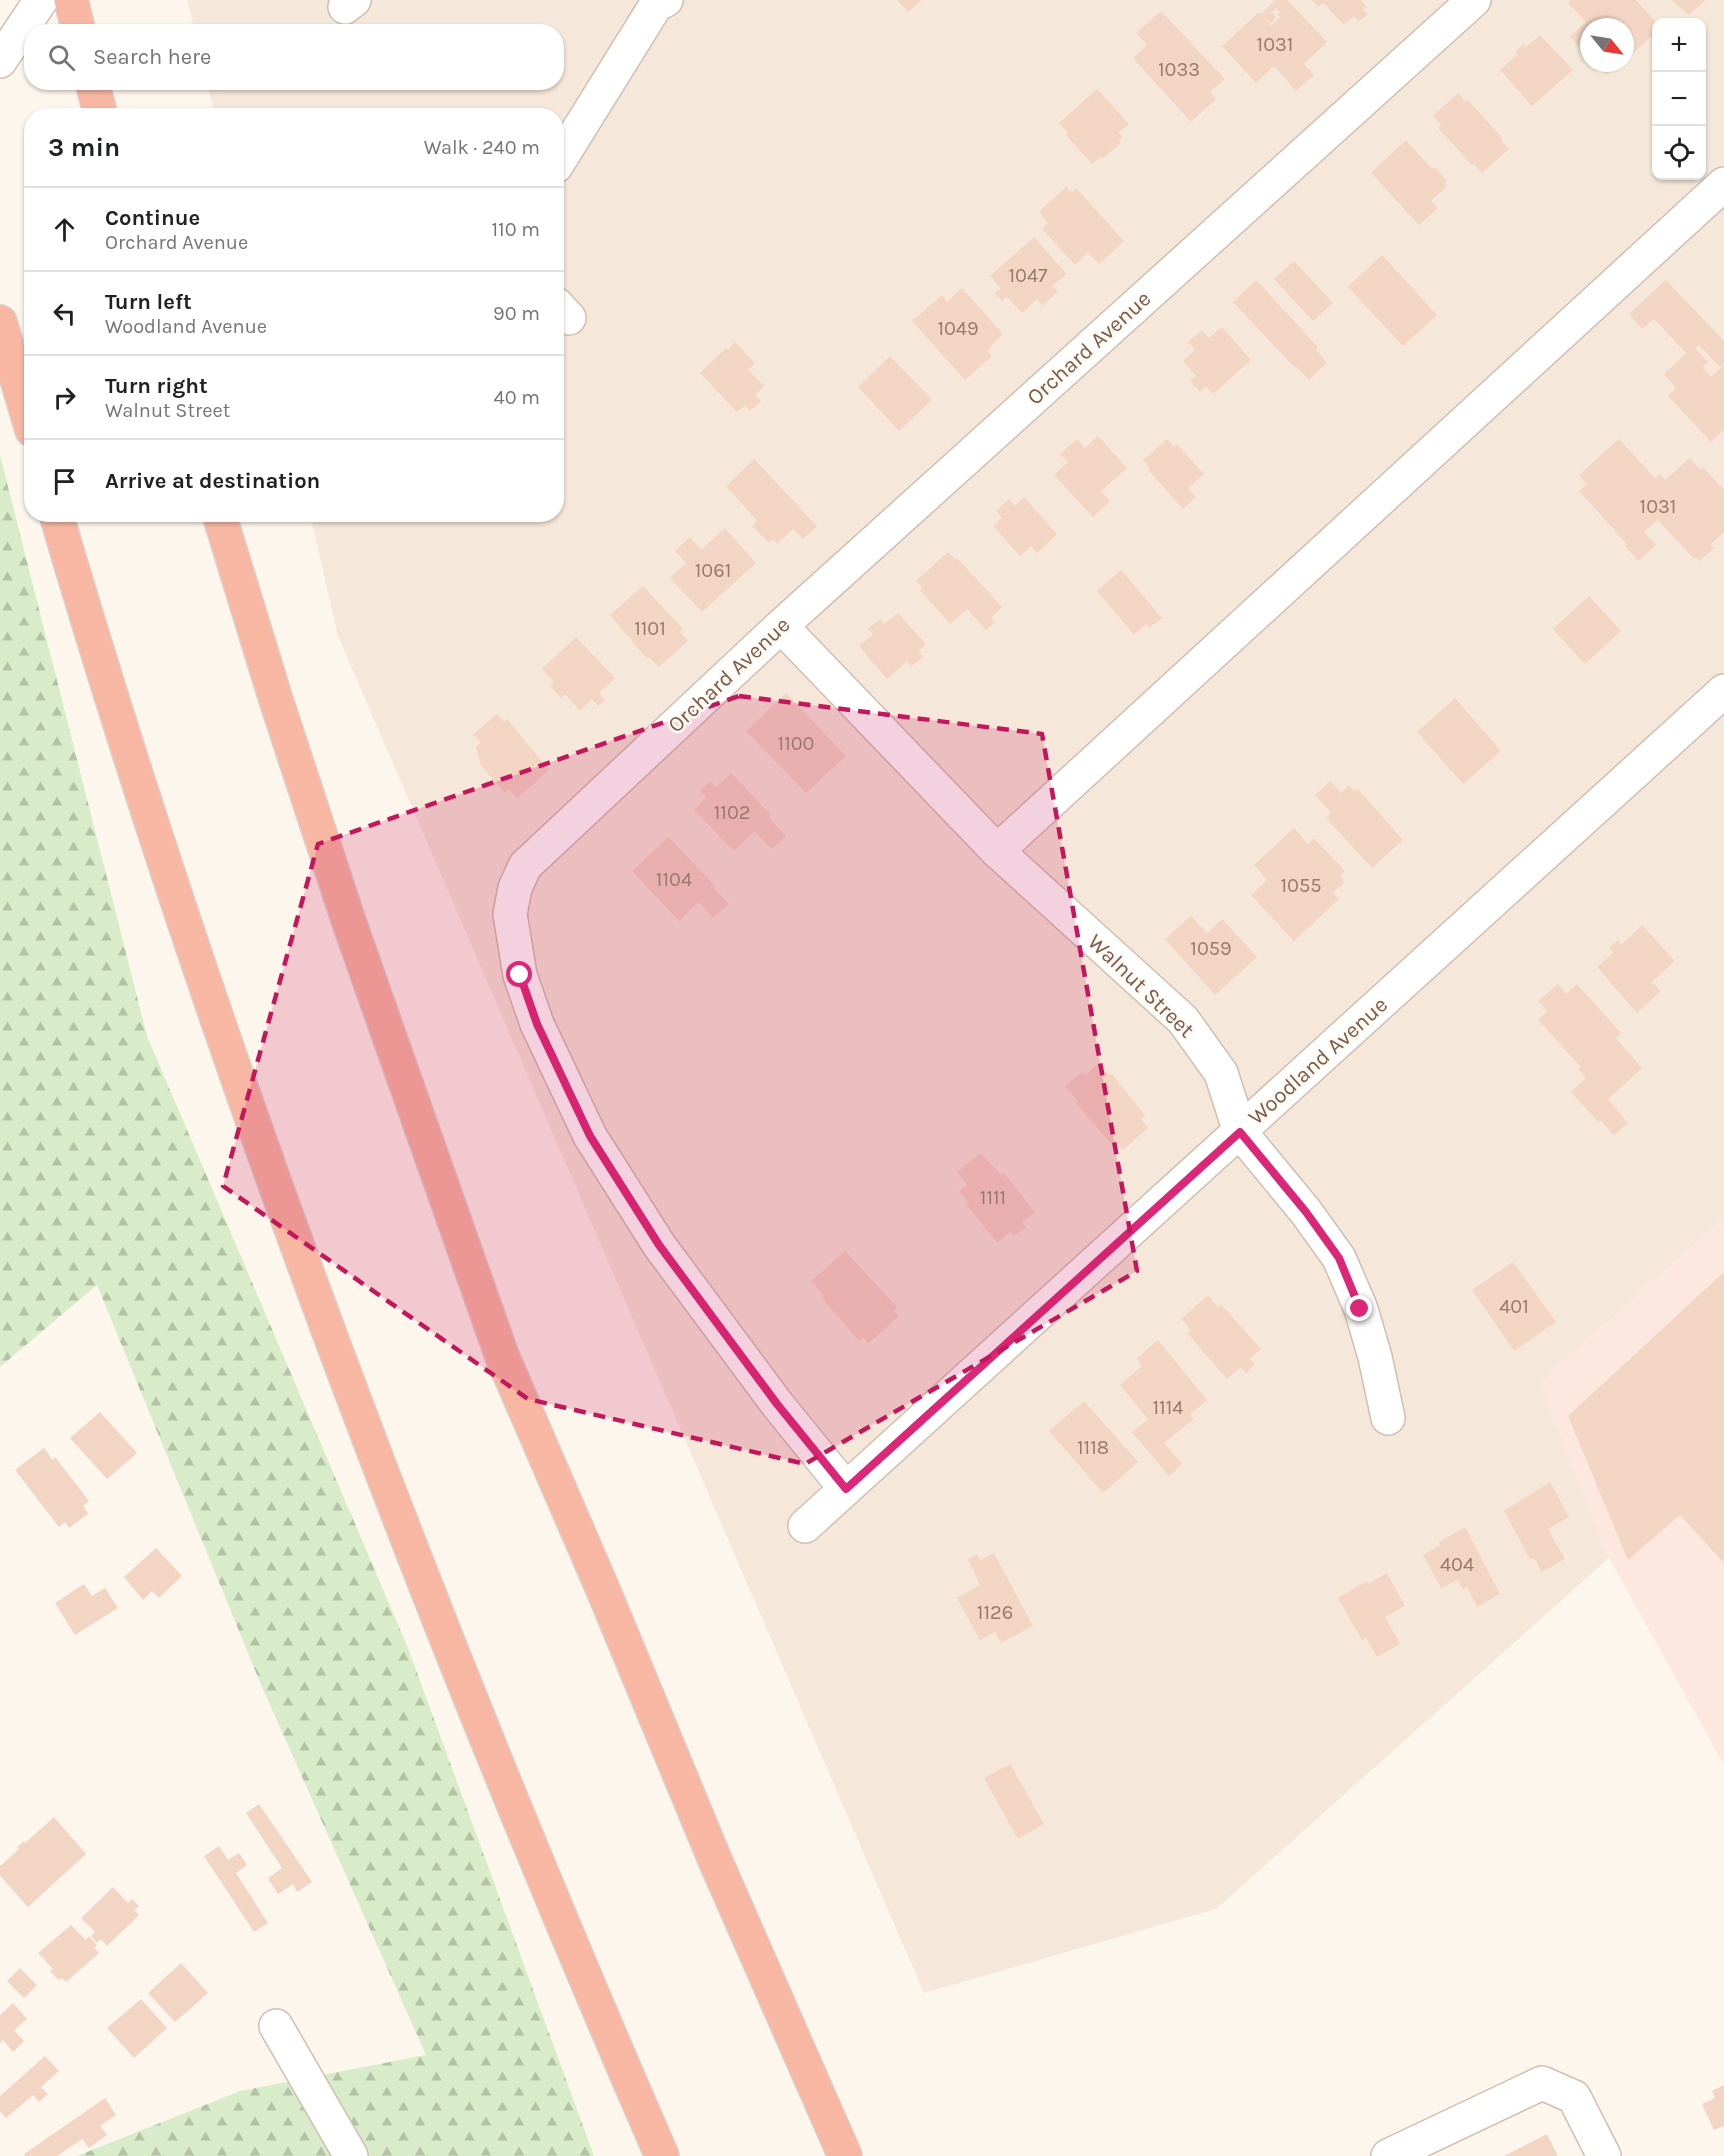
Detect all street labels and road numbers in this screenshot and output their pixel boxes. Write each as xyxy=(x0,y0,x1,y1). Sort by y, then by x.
street label: Orchard Avenue xyxy=(1022,286,1156,410)
street label: Orchard Avenue xyxy=(663,612,795,738)
street label: Walnut Street xyxy=(1082,929,1200,1043)
street label: Woodland Avenue xyxy=(1243,992,1393,1130)

